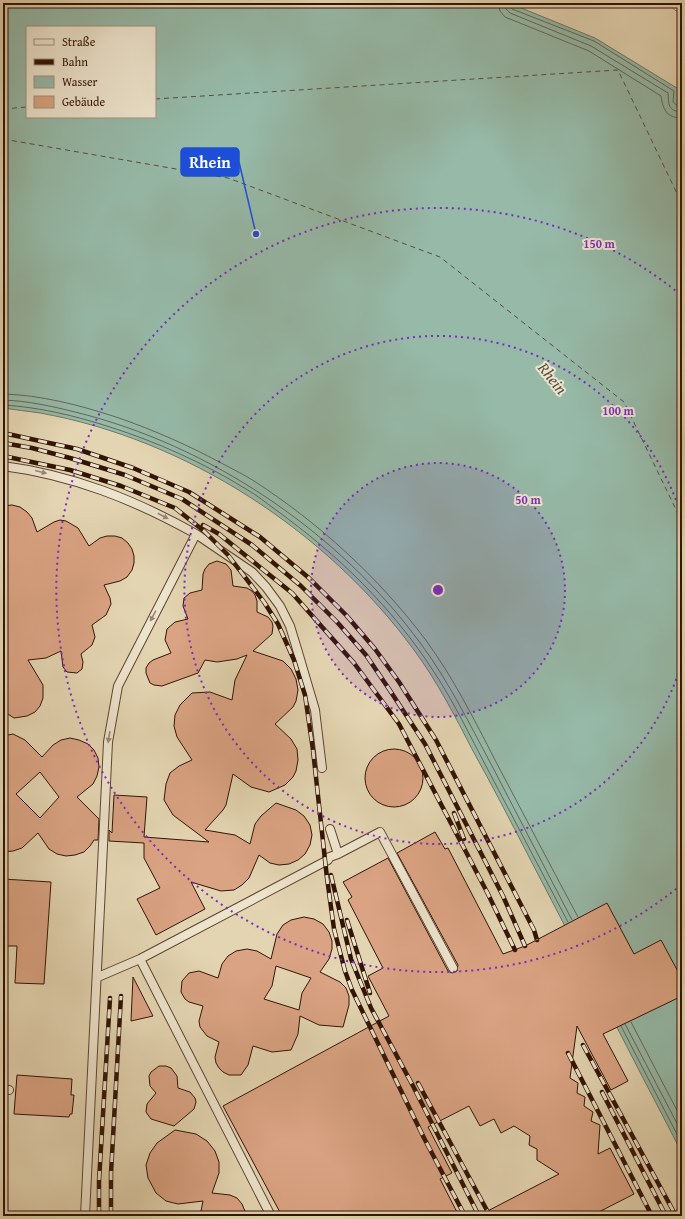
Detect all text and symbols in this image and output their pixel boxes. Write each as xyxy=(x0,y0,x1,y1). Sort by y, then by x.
legend xyxy=(26,26,156,118)
text: Straße xyxy=(62,33,96,50)
text: Bahn xyxy=(62,53,88,70)
text: Wasser xyxy=(62,73,98,90)
text: Gebäude xyxy=(62,93,105,110)
callout: Rhein xyxy=(181,148,239,176)
text: Rhein xyxy=(189,150,231,174)
text: 150 m xyxy=(583,235,616,252)
water label: Rhein xyxy=(532,356,573,399)
text: 100 m xyxy=(602,402,635,419)
one-way arrow xyxy=(35,470,48,476)
text: 50 m xyxy=(515,491,541,508)
one-way arrow xyxy=(158,513,169,519)
centre of rings xyxy=(431,583,445,597)
one-way arrow xyxy=(150,610,157,622)
one-way arrow xyxy=(106,731,112,743)

